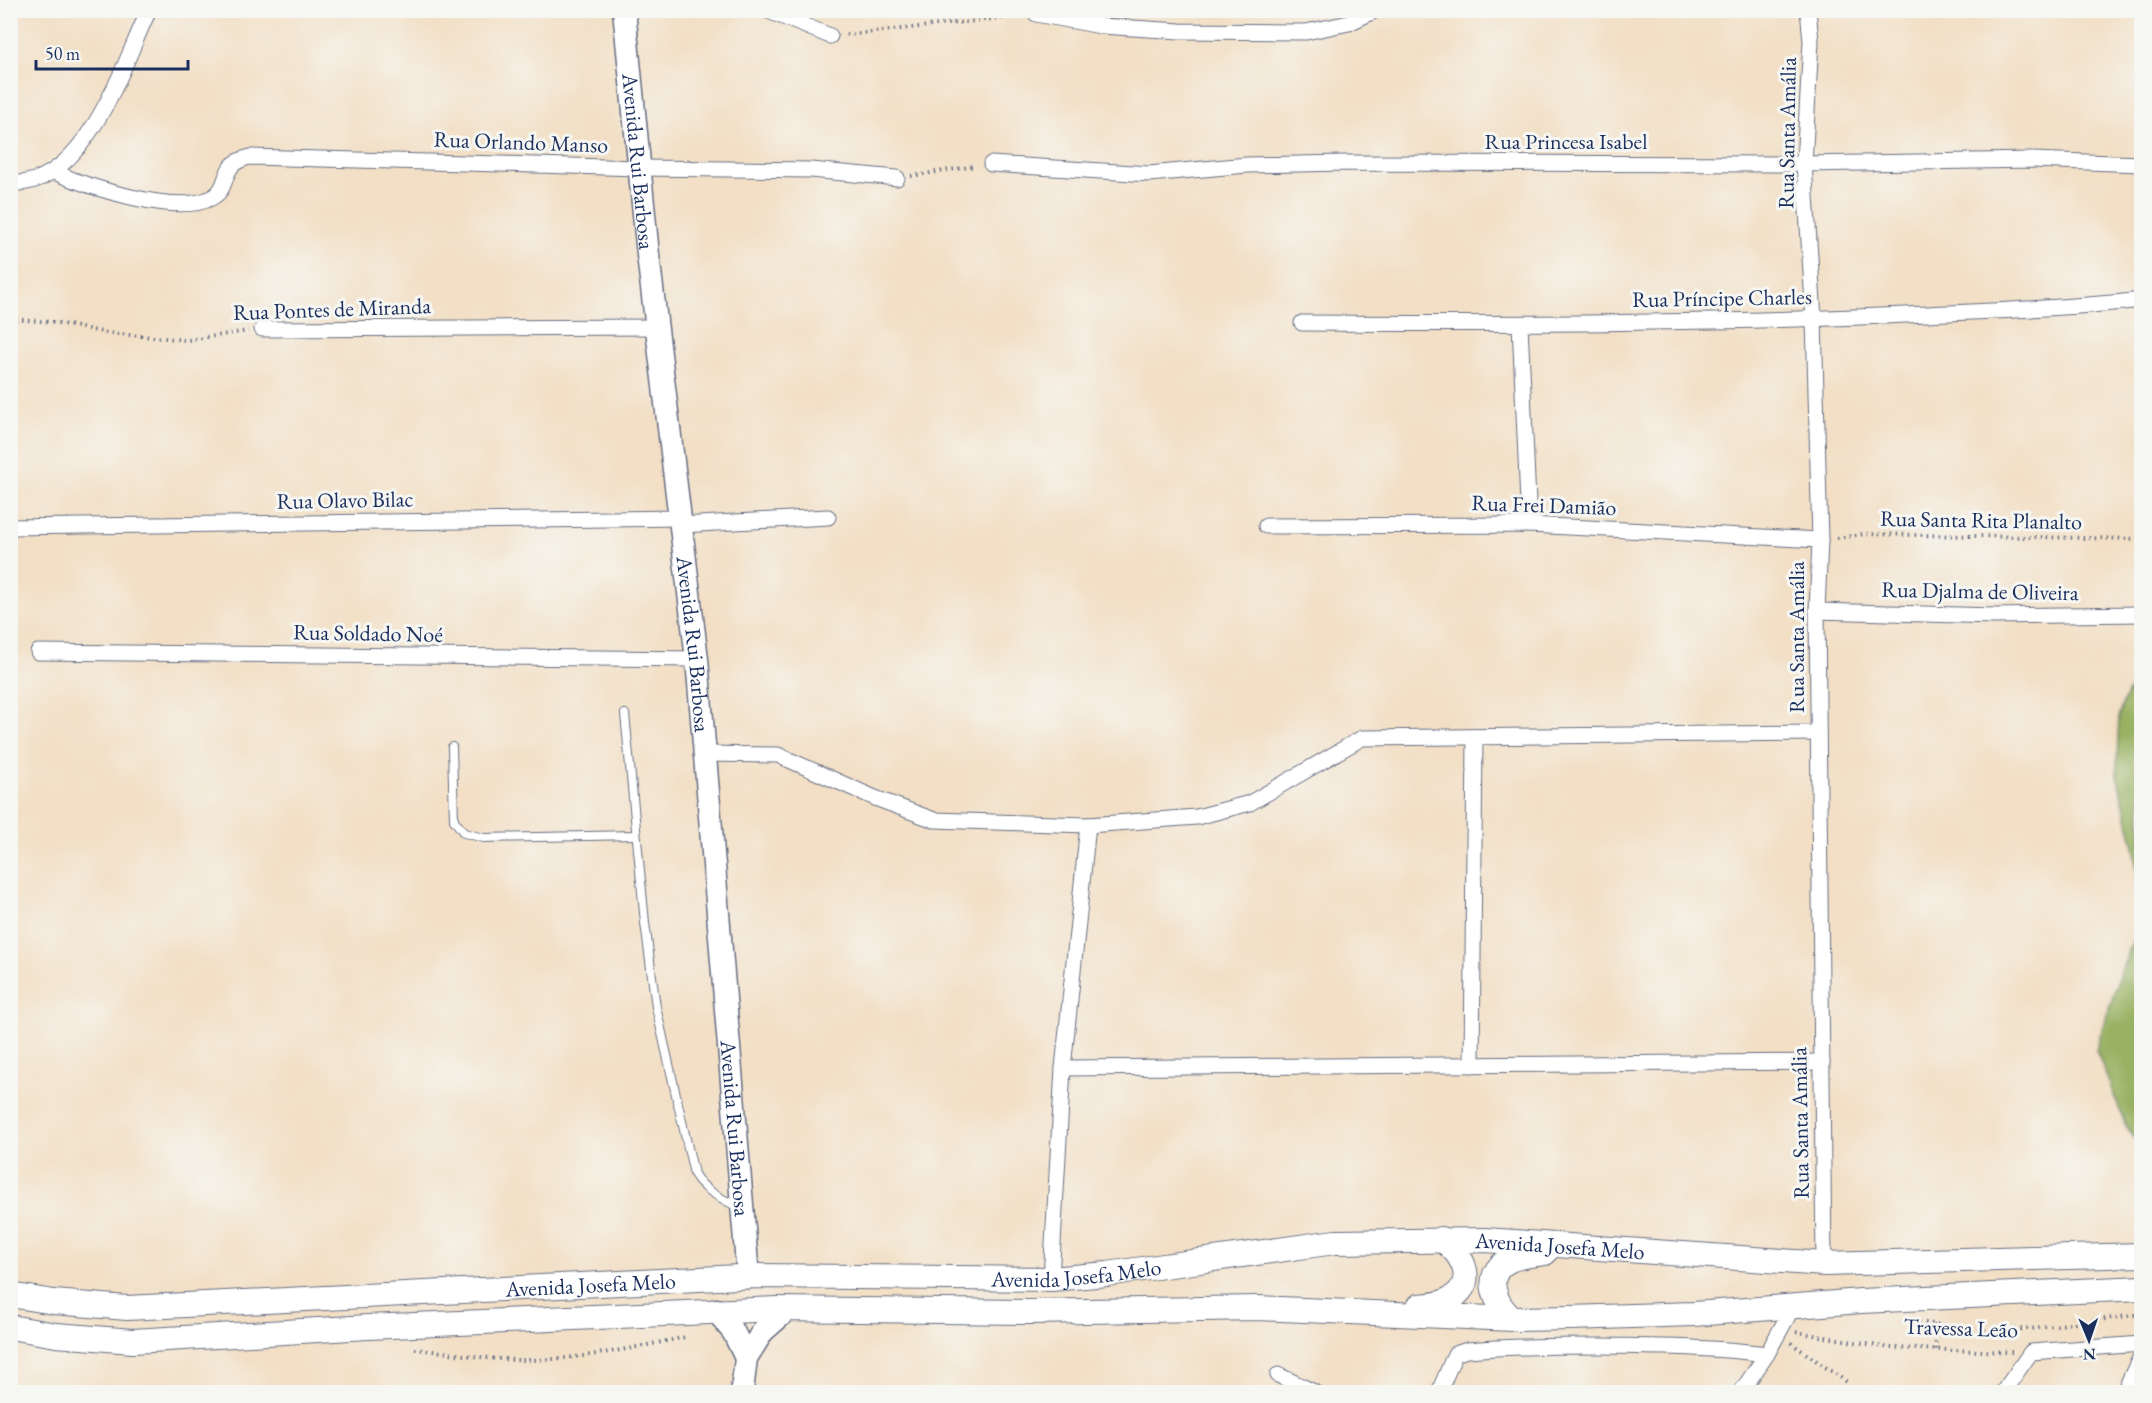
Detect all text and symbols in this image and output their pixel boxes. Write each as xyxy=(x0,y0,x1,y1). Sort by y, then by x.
scale bar xyxy=(36,33,188,71)
text: 50 m xyxy=(45,42,80,65)
street label: Rua Santa Amália xyxy=(1771,57,1803,209)
street label: Avenida Rui Barbosa xyxy=(616,71,662,251)
street label: Rua Orlando Manso xyxy=(433,124,609,160)
street label: Rua Princesa Isabel xyxy=(1485,127,1647,156)
street label: Rua Príncipe Charles xyxy=(1632,282,1812,314)
street label: Rua Pontes de Miranda xyxy=(233,291,432,327)
street label: Rua Olavo Bilac xyxy=(276,484,414,516)
street label: Rua Frei Damião xyxy=(1471,488,1617,522)
street label: Rua Santa Rita Planalto xyxy=(1880,504,2082,536)
street label: Avenida Rui Barbosa xyxy=(670,553,718,734)
street label: Rua Santa Amália xyxy=(1782,561,1811,713)
street label: Rua Djalma de Oliveira xyxy=(1881,575,2079,607)
street label: Rua Soldado Noé xyxy=(293,617,444,649)
street label: Avenida Rui Barbosa xyxy=(714,1038,757,1218)
street label: Rua Santa Amália xyxy=(1784,1047,1816,1199)
street label: Avenida Josefa Melo xyxy=(1473,1225,1646,1266)
street label: Avenida Josefa Melo xyxy=(990,1252,1163,1294)
street label: Avenida Josefa Melo xyxy=(504,1266,677,1303)
north arrow xyxy=(2059,1310,2119,1370)
street label: Travessa Leão xyxy=(1903,1312,2019,1344)
text: N xyxy=(2083,1344,2096,1365)

